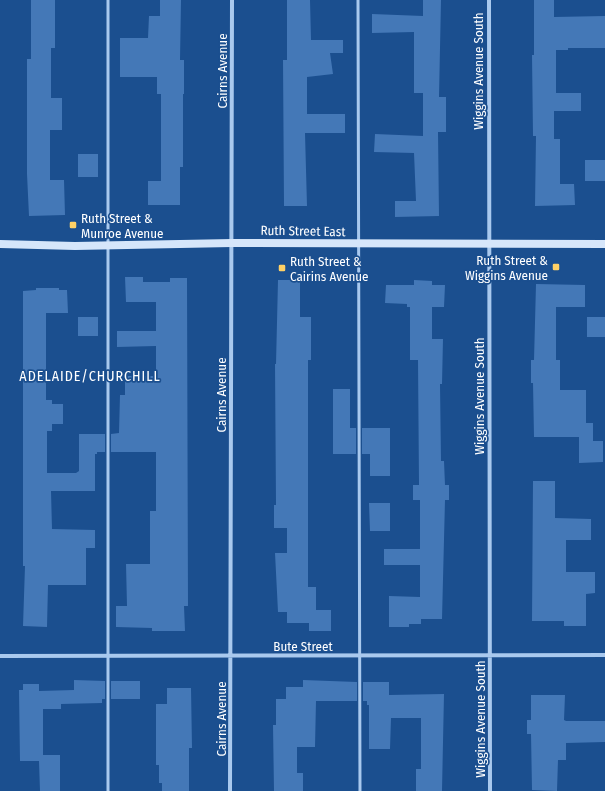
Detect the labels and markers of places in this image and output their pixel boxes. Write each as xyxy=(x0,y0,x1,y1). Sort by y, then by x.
place label: Ruth Street & Munroe Avenue xyxy=(81,211,163,241)
marker: Ruth Street & Munroe Avenue xyxy=(68,220,78,230)
place label: Ruth Street & Wiggins Avenue xyxy=(465,253,548,283)
place label: Ruth Street & Cairins Avenue xyxy=(290,254,368,284)
marker: Ruth Street & Wiggins Avenue xyxy=(551,262,561,272)
marker: Ruth Street & Cairins Avenue xyxy=(277,263,287,273)

